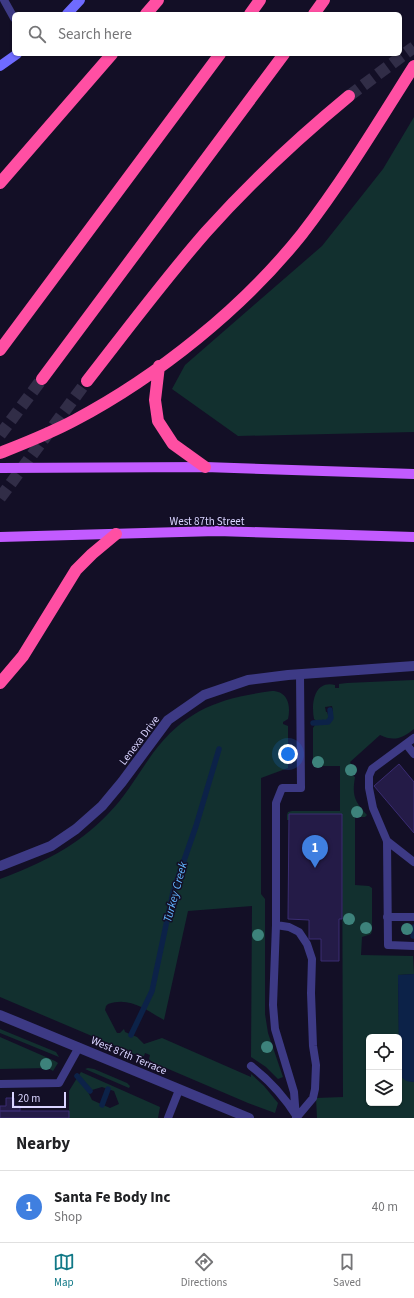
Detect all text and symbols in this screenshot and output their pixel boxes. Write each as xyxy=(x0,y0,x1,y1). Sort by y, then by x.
search box xyxy=(12,12,402,56)
icon: search xyxy=(26,23,48,45)
text: Search here xyxy=(58,24,132,45)
street label: West 87th Street xyxy=(170,514,245,529)
street label: Lenexa Drive xyxy=(116,712,163,768)
your location xyxy=(278,744,298,764)
pin: 1 xyxy=(302,835,328,868)
water label: Turkey Creek xyxy=(159,860,192,924)
street label: West 87th Terrace xyxy=(89,1033,170,1078)
map controls xyxy=(366,1034,402,1106)
button: locate xyxy=(366,1034,402,1070)
button: layers xyxy=(366,1070,402,1106)
scale bar xyxy=(12,1090,66,1109)
text: 20 m xyxy=(18,1091,40,1106)
text: Nearby xyxy=(16,1132,70,1156)
text: Santa Fe Body Inc xyxy=(54,1187,170,1208)
text: 1 xyxy=(26,1198,32,1216)
text: 40 m xyxy=(372,1198,398,1216)
text: Shop xyxy=(54,1208,82,1226)
tab: Map xyxy=(53,1251,75,1290)
tab: Directions xyxy=(181,1251,227,1290)
tab: Saved xyxy=(333,1251,361,1290)

